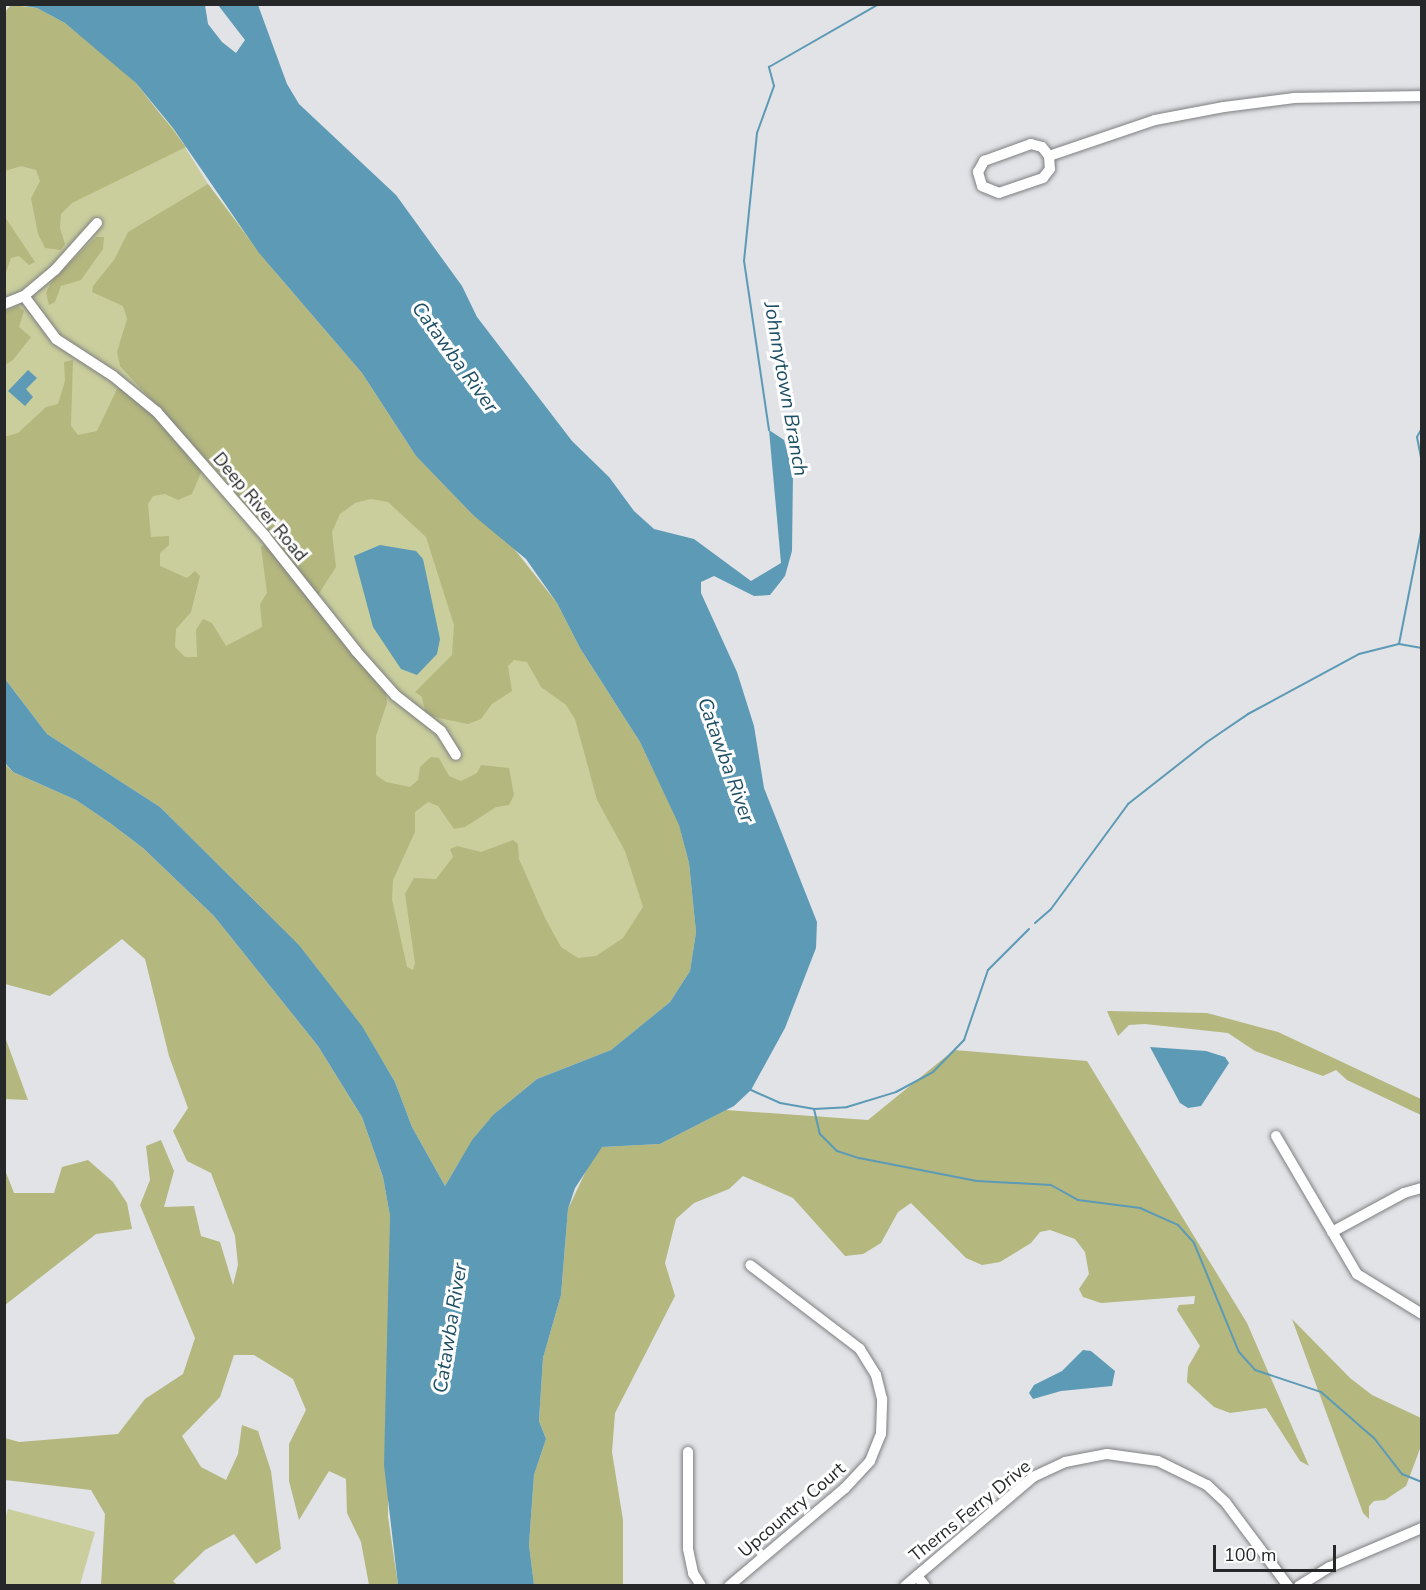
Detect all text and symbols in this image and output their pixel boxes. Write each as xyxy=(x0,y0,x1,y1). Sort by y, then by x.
water label: Catawba River xyxy=(407,297,503,417)
water label: Johnnytown Branch xyxy=(759,300,813,478)
street label: Deep River Road xyxy=(208,448,312,566)
water label: Catawba River xyxy=(692,694,760,826)
water label: Catawba River xyxy=(428,1261,472,1395)
street label: Therns Ferry Drive xyxy=(905,1456,1035,1566)
street label: Upcountry Court xyxy=(734,1458,850,1562)
scale bar xyxy=(1216,1533,1339,1571)
text: 100 m xyxy=(1224,1543,1276,1567)

